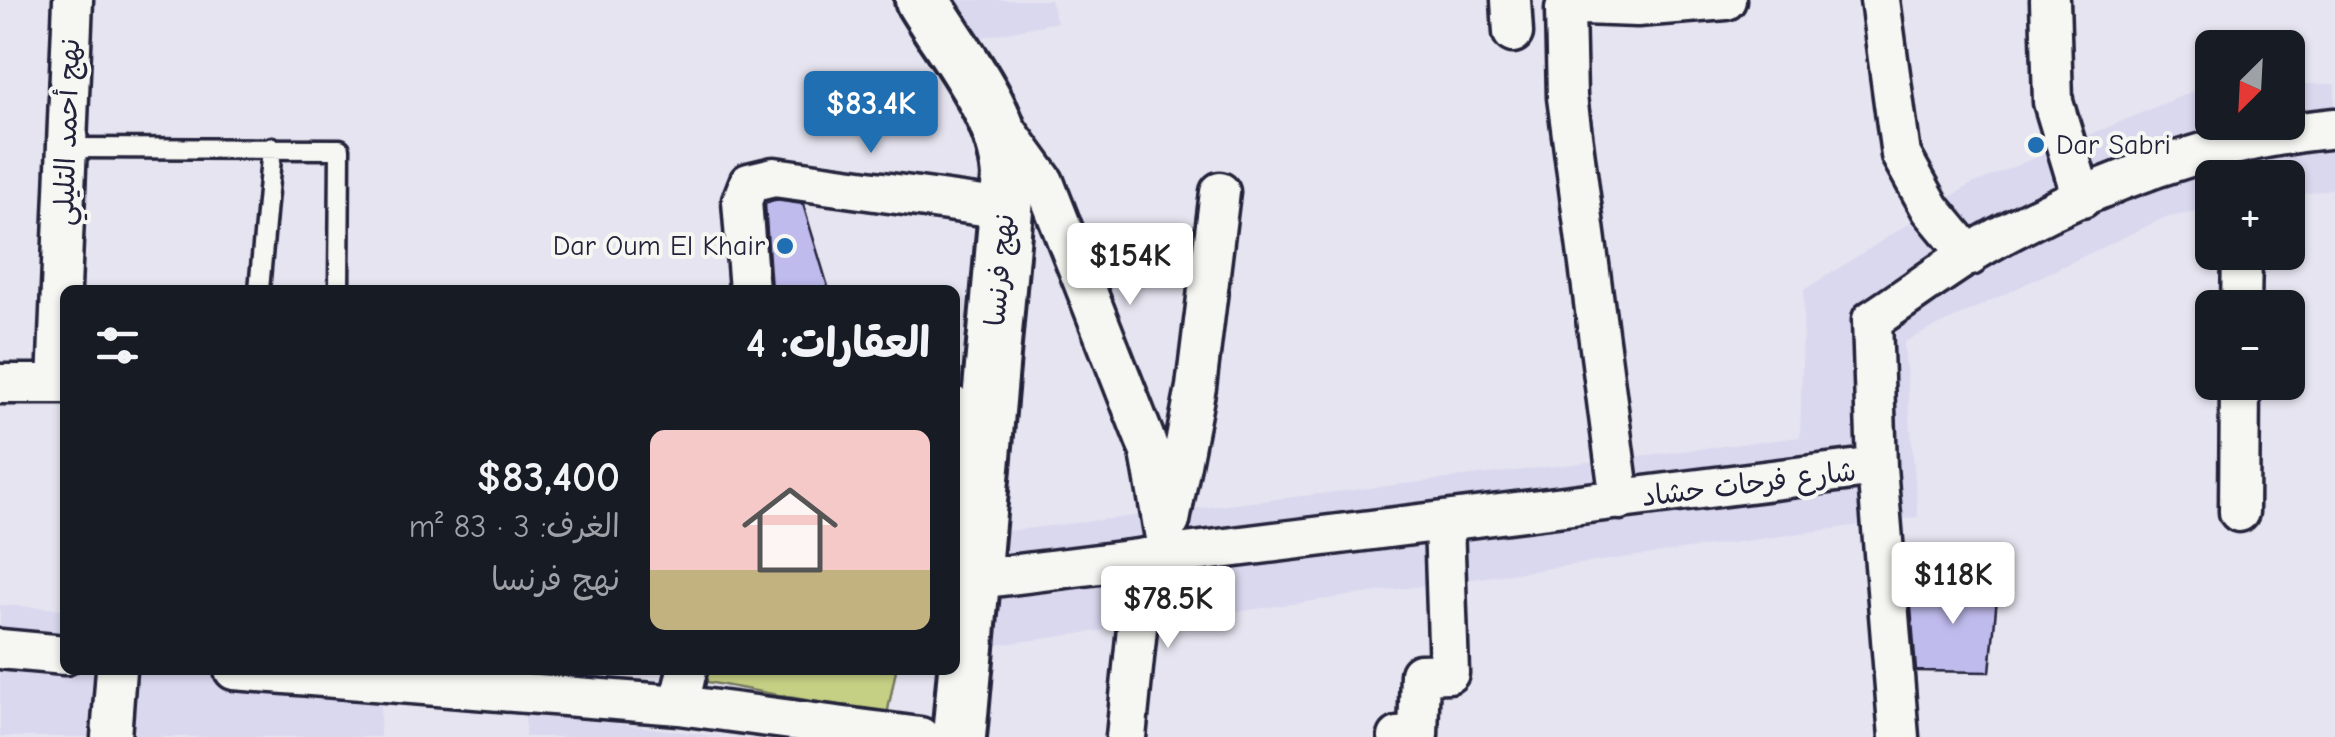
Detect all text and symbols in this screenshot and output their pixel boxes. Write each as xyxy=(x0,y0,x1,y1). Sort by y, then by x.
north arrow xyxy=(2195,30,2305,140)
map controls xyxy=(2195,30,2305,400)
street label: نهج أحمد التليلي xyxy=(48,38,94,227)
pin: $83.4K xyxy=(790,71,952,156)
text: $83.4K xyxy=(826,85,916,122)
place label: Dar Sabri xyxy=(2056,129,2171,161)
marker: Dar Sabri xyxy=(2025,134,2047,156)
button: + xyxy=(2195,160,2305,270)
street label: نهج فرنسا xyxy=(979,212,1023,328)
pin: $154K xyxy=(1060,223,1200,308)
place label: Dar Oum El Khair xyxy=(553,230,765,262)
marker: Dar Oum El Khair xyxy=(774,235,796,257)
text: $154K xyxy=(1089,237,1171,274)
button: − xyxy=(2195,290,2305,400)
icon: filters xyxy=(90,318,145,373)
text: العقارات: 4 xyxy=(746,319,930,368)
text: $83,400 xyxy=(477,453,620,502)
street label: شارع فرحات حشاد xyxy=(1640,455,1858,516)
icon: home xyxy=(730,470,850,590)
text: الغرف: 3 · 83 m² xyxy=(409,508,620,545)
pin: $118K xyxy=(1883,542,2023,627)
text: $118K xyxy=(1914,556,1992,593)
text: نهج فرنسا xyxy=(491,561,620,598)
pin: $78.5K xyxy=(1087,566,1249,651)
text: $78.5K xyxy=(1123,580,1213,617)

